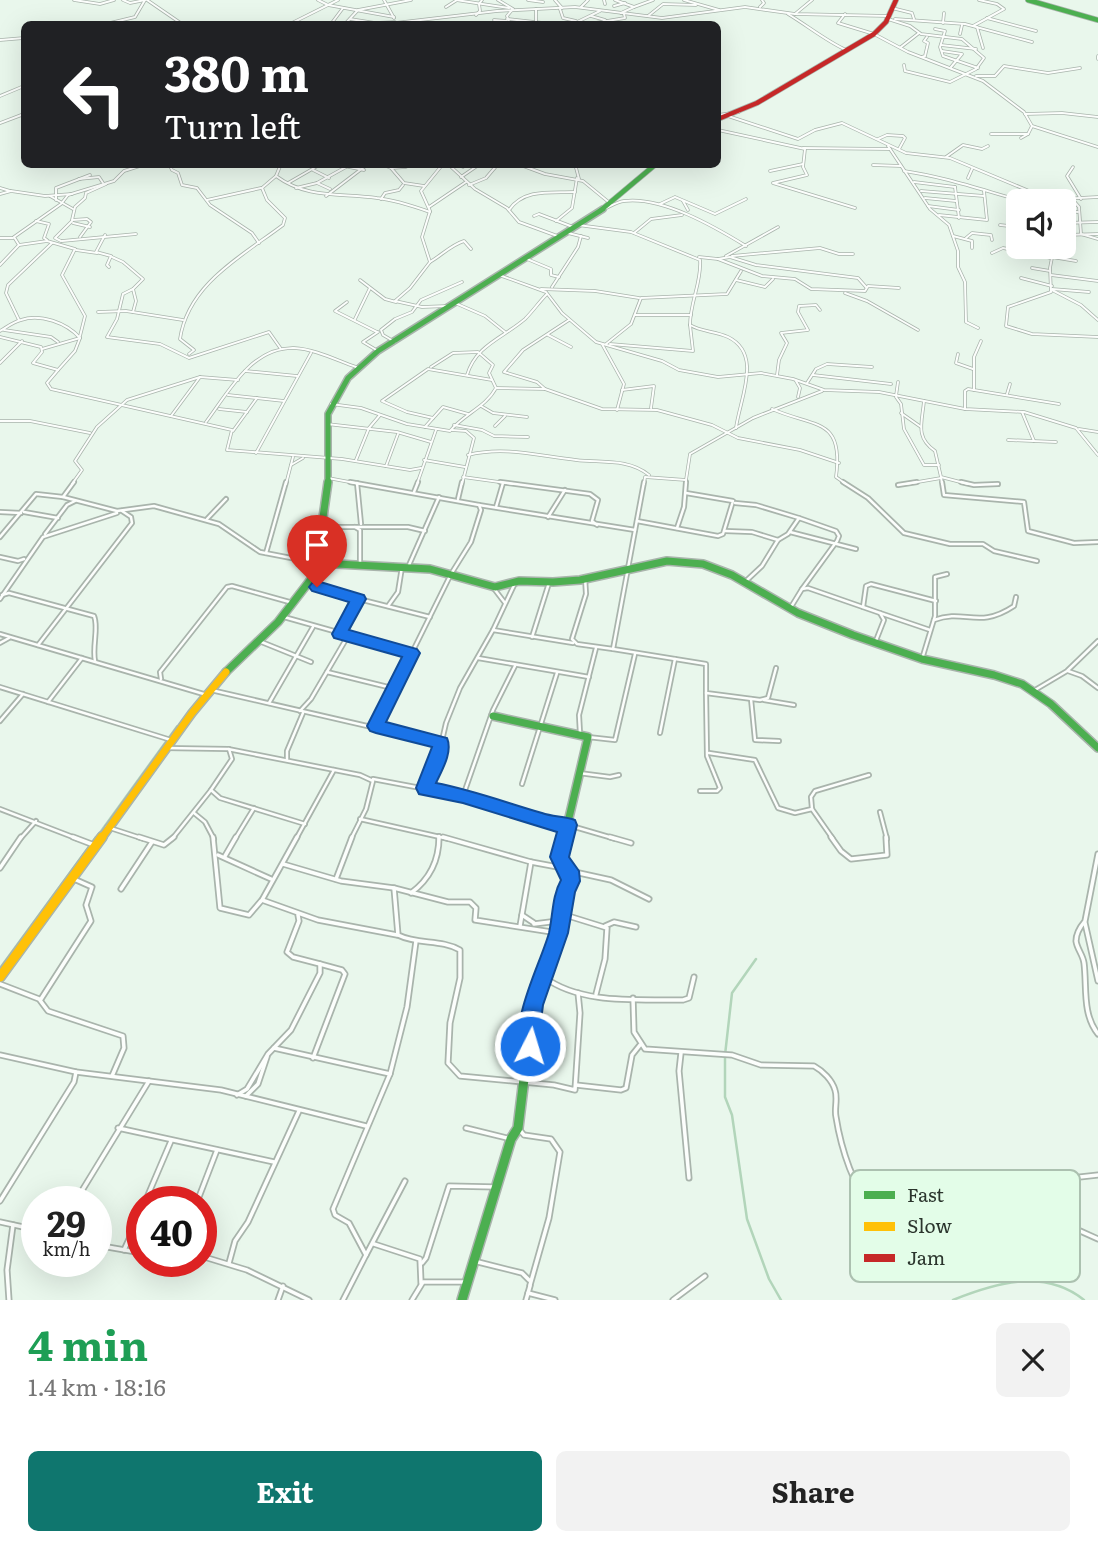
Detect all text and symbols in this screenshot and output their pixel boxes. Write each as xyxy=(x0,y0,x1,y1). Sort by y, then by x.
text: 380 m xyxy=(164,34,309,107)
icon: left xyxy=(49,49,140,140)
text: Turn left xyxy=(164,101,301,149)
map controls xyxy=(1006,189,1076,259)
button: sound xyxy=(1006,189,1076,259)
pin xyxy=(287,515,347,587)
icon: arrive xyxy=(298,526,336,564)
position arrow xyxy=(493,1009,567,1083)
legend xyxy=(850,1170,1080,1282)
text: Fast xyxy=(907,1180,944,1208)
speed limit sign: 40 xyxy=(126,1186,217,1277)
text: 29 xyxy=(47,1196,86,1248)
text: Slow xyxy=(907,1211,952,1239)
text: km/h xyxy=(43,1235,90,1262)
text: Jam xyxy=(907,1243,945,1271)
text: 4 min xyxy=(28,1312,148,1374)
button: close xyxy=(996,1323,1070,1397)
text: 1.4 km · 18:16 xyxy=(28,1369,166,1403)
button: Exit xyxy=(28,1451,542,1531)
button: Share xyxy=(556,1451,1070,1531)

